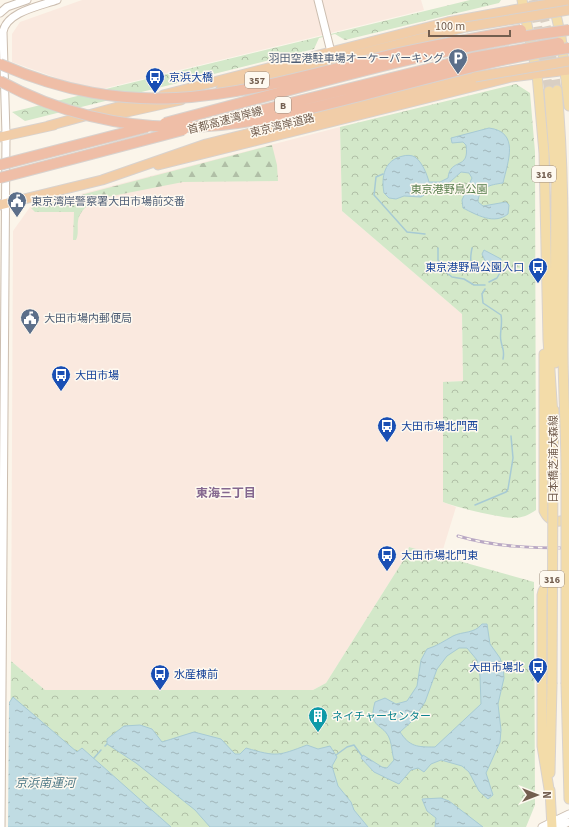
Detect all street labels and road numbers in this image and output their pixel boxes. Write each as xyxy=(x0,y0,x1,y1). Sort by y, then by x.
road number: 357 xyxy=(245,72,269,88)
road number: B xyxy=(275,97,291,113)
street label: 首都高速湾岸線 xyxy=(186,103,264,138)
street label: 東京湾岸道路 xyxy=(248,110,316,141)
road number: 316 xyxy=(532,166,556,182)
street label: 日本橋芝浦大森線 xyxy=(546,415,561,503)
road number: 316 xyxy=(540,571,564,587)

